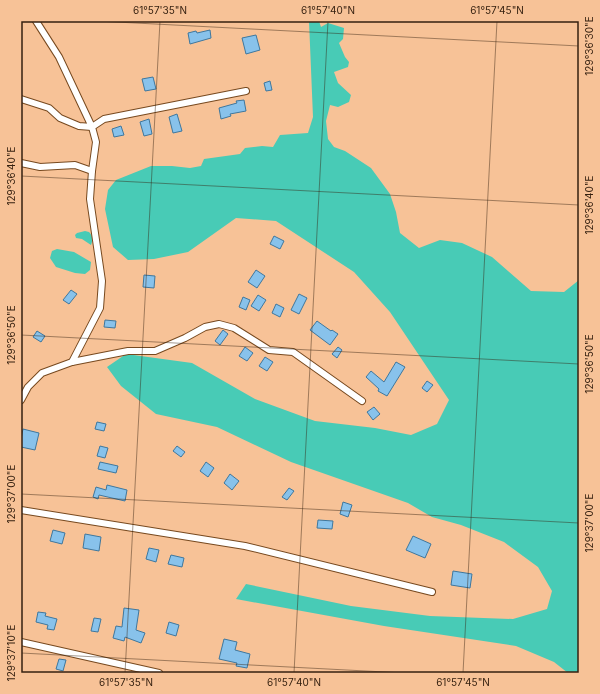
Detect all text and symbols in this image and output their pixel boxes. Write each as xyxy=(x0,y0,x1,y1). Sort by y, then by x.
text: 61°57'35"N xyxy=(133,4,187,16)
text: 61°57'40"N xyxy=(301,4,355,16)
text: 61°57'45"N xyxy=(470,4,524,16)
text: 129°36'30"E xyxy=(583,16,595,76)
text: 129°36'40"E xyxy=(5,146,17,206)
text: 129°36'40"E xyxy=(583,175,595,235)
text: 129°36'50"E xyxy=(5,305,17,365)
text: 129°36'50"E xyxy=(583,334,595,394)
text: 129°37'00"E xyxy=(5,464,17,524)
text: 129°37'00"E xyxy=(583,493,595,553)
text: 129°37'10"E xyxy=(5,625,17,681)
text: 61°57'35"N xyxy=(99,676,153,688)
text: 61°57'40"N xyxy=(267,676,321,688)
text: 61°57'45"N xyxy=(436,676,490,688)

